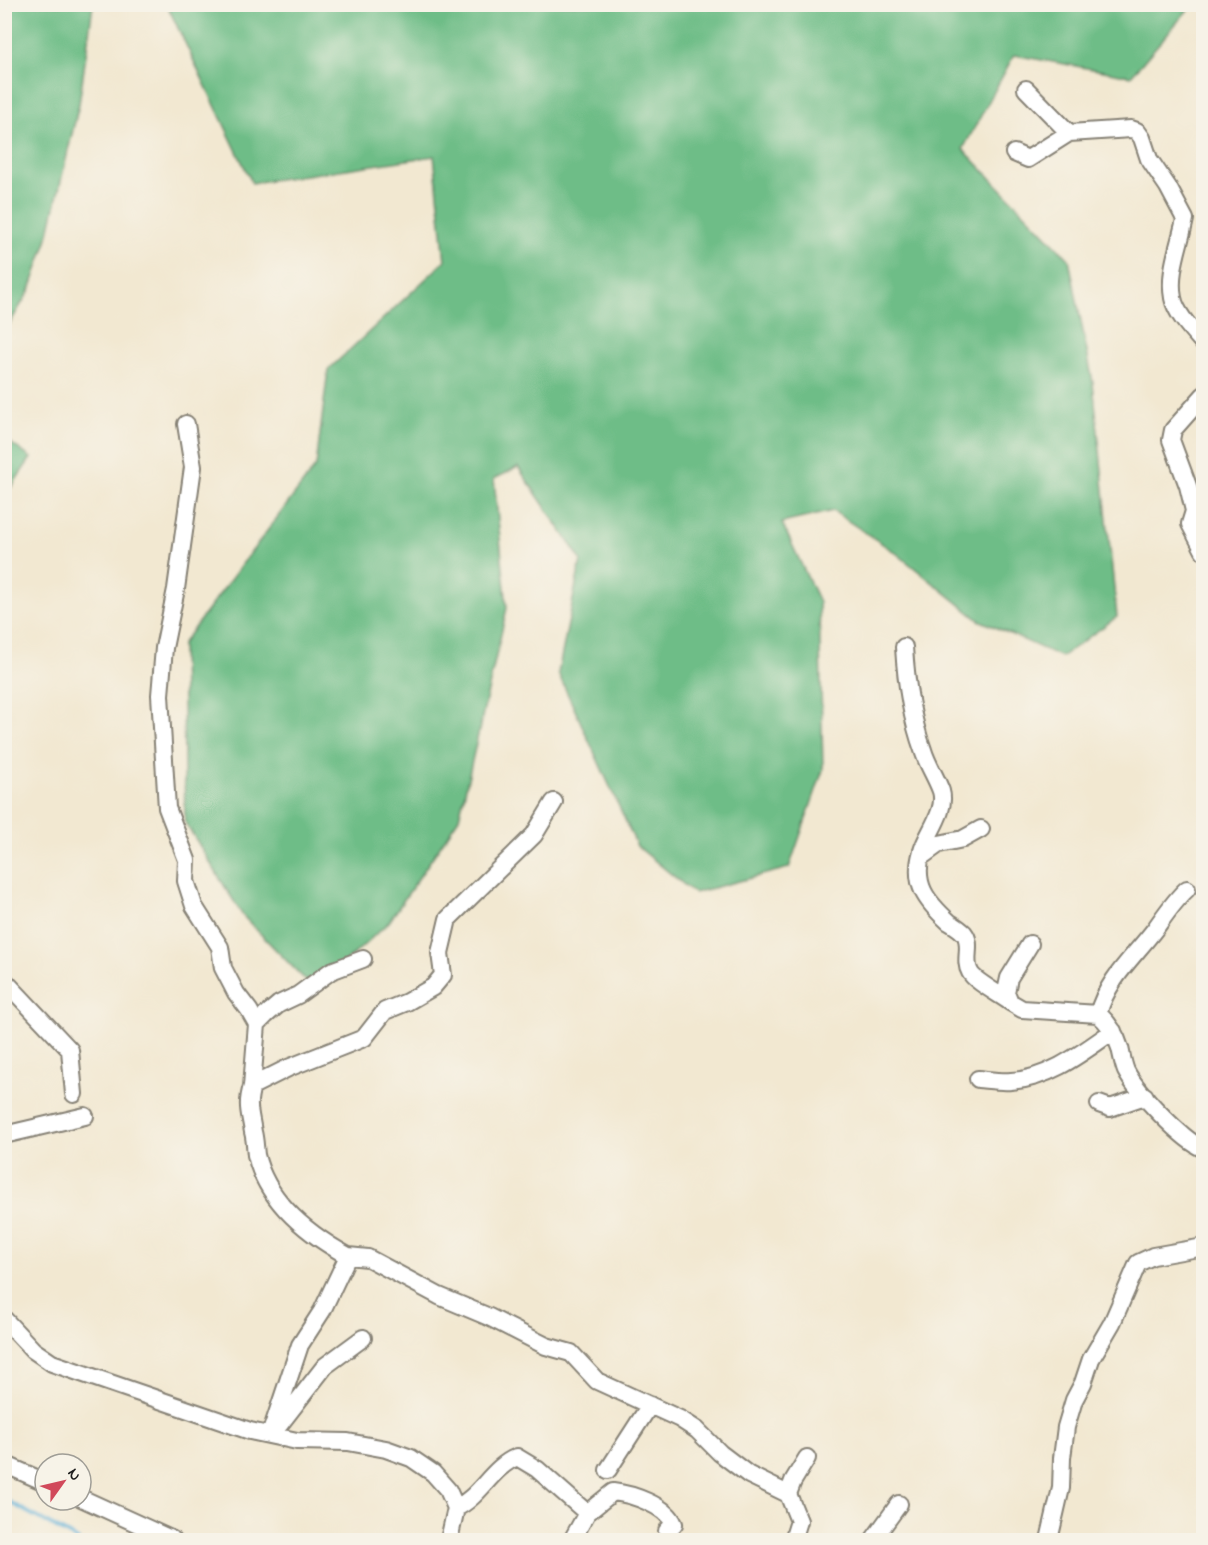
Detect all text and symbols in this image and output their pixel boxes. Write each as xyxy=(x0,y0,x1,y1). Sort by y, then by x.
north arrow xyxy=(33,1452,93,1512)
text: N xyxy=(61,1464,87,1486)

